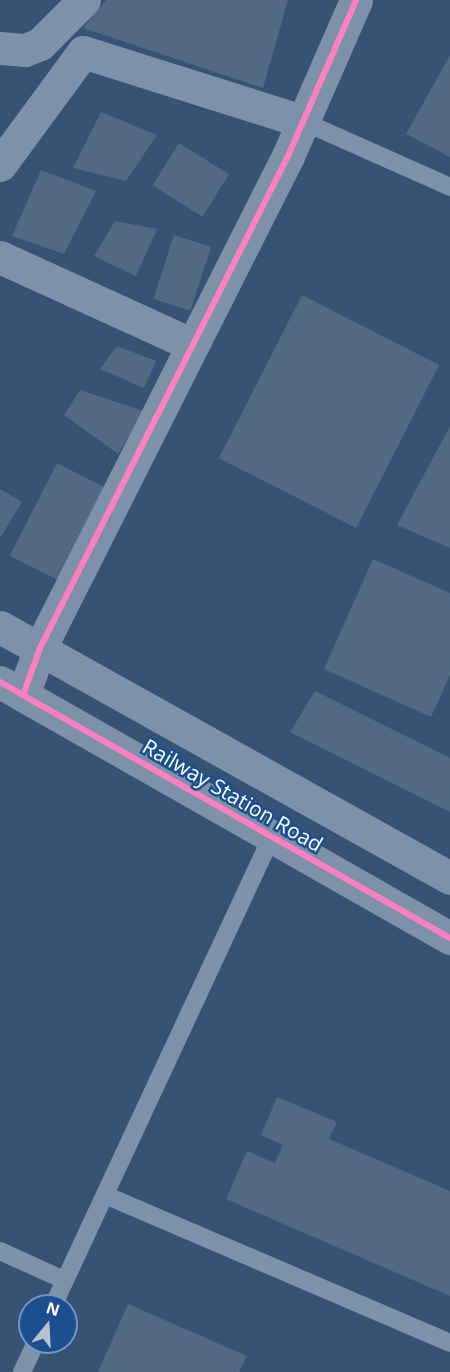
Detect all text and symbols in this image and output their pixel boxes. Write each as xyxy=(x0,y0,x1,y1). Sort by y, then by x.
street label: Railway Station Road xyxy=(139,733,327,857)
north arrow xyxy=(18,1294,78,1354)
text: N xyxy=(43,1296,63,1321)

